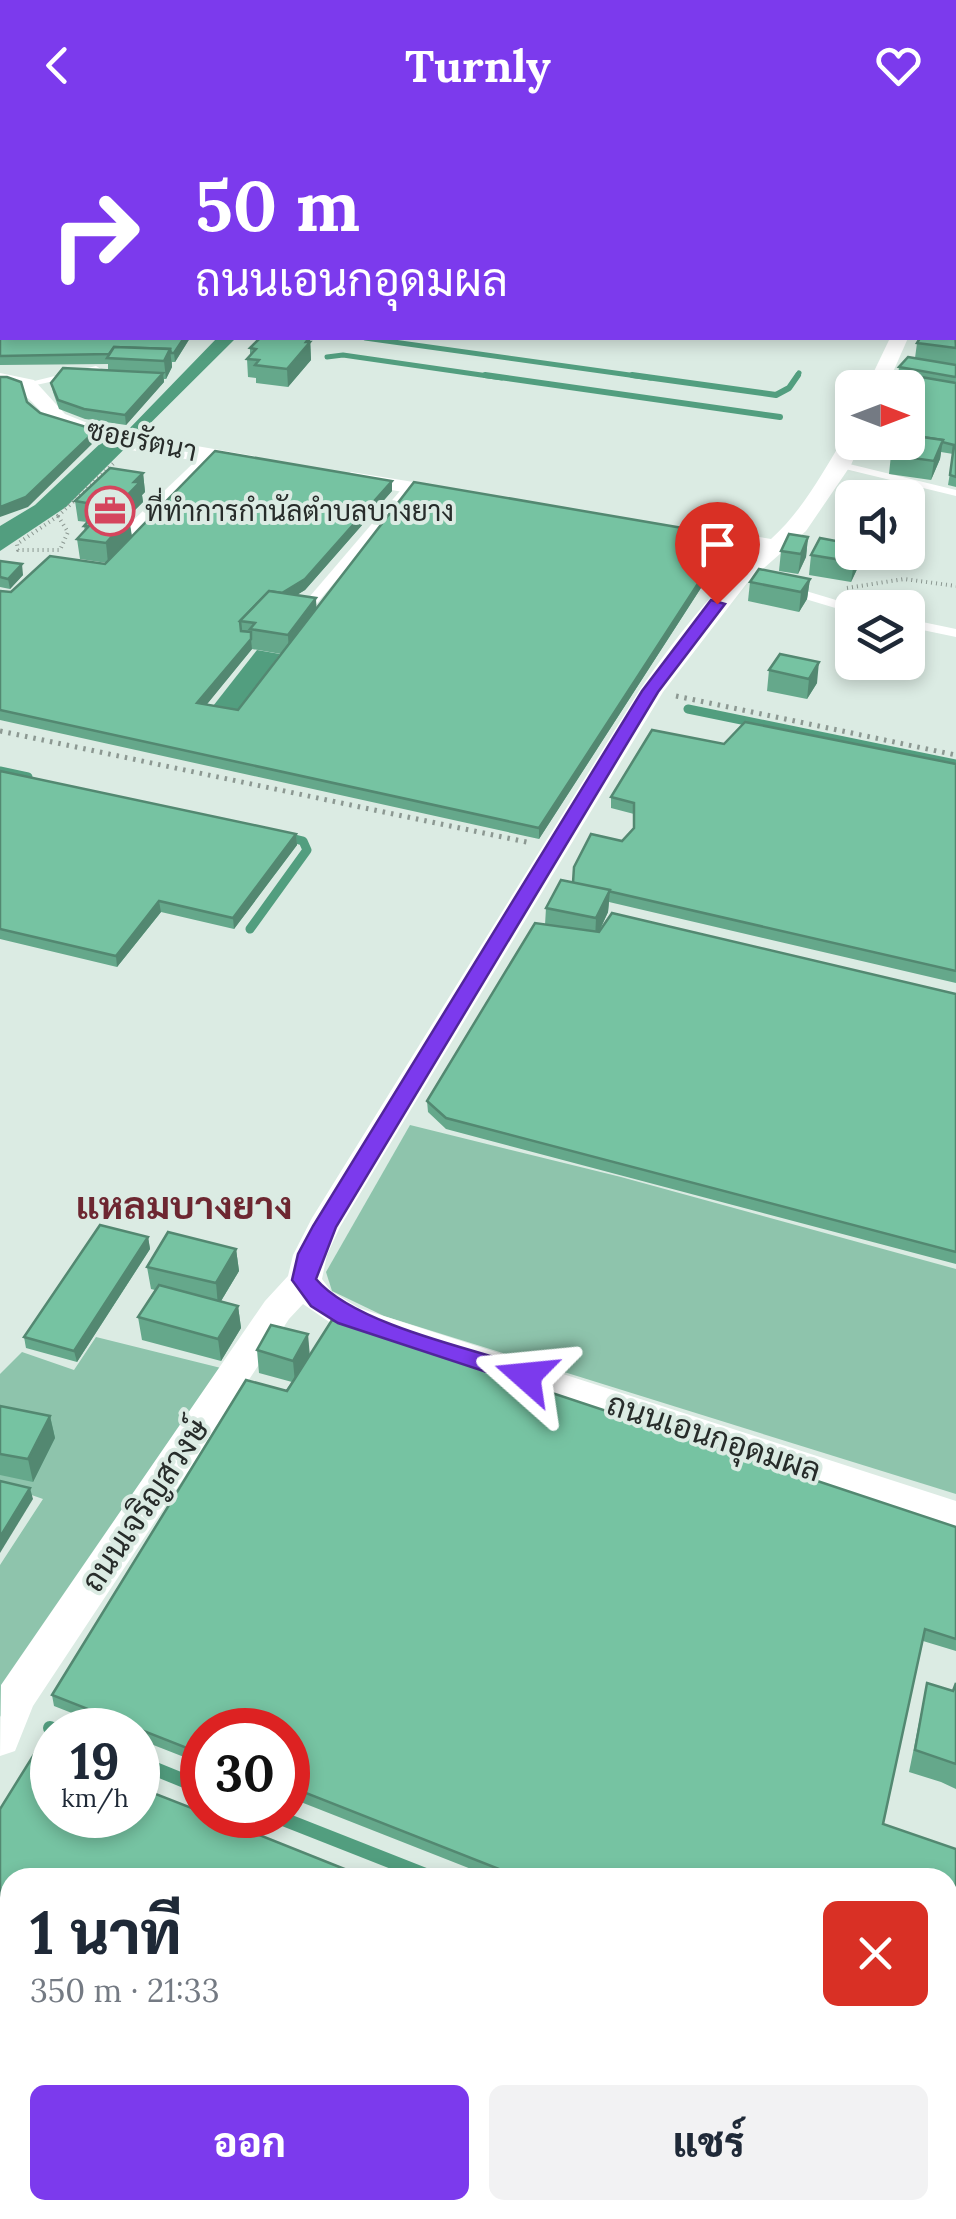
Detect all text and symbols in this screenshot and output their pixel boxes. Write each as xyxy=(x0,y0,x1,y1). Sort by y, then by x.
text: Turnly xyxy=(405,37,551,94)
icon: back xyxy=(30,38,85,93)
icon: heart xyxy=(871,38,926,93)
text: 50 m xyxy=(195,161,360,250)
icon: right xyxy=(30,170,160,300)
text: ถนนเอนกอุดมผล xyxy=(195,251,508,308)
north arrow xyxy=(835,370,925,460)
map controls xyxy=(835,370,925,680)
street label: ซอยรัตนา xyxy=(84,411,200,469)
button: sound xyxy=(835,480,925,570)
office icon: ที่ทำการกำนัลตำบลบางยาง xyxy=(84,485,136,537)
place label: ที่ทำการกำนัลตำบลบางยาง xyxy=(145,487,454,529)
pin xyxy=(675,502,760,605)
icon: arrive xyxy=(690,517,745,572)
button: layers xyxy=(835,590,925,680)
district label: แหลมบางยาง xyxy=(75,1181,293,1229)
position arrow xyxy=(474,1324,578,1428)
street label: ถนนเอนกอุดมผล xyxy=(601,1383,826,1492)
street label: ถนนเจริญสวงษ์ xyxy=(72,1410,218,1599)
speed limit sign: 30 xyxy=(180,1708,310,1838)
text: 19 xyxy=(70,1729,120,1793)
text: km/h xyxy=(61,1782,129,1814)
text: 1 นาที xyxy=(30,1894,182,1970)
button: close xyxy=(823,1901,928,2006)
text: 350 m · 21:33 xyxy=(30,1970,219,2011)
button: ออก xyxy=(30,2085,469,2200)
button: แชร์ xyxy=(489,2085,928,2200)

